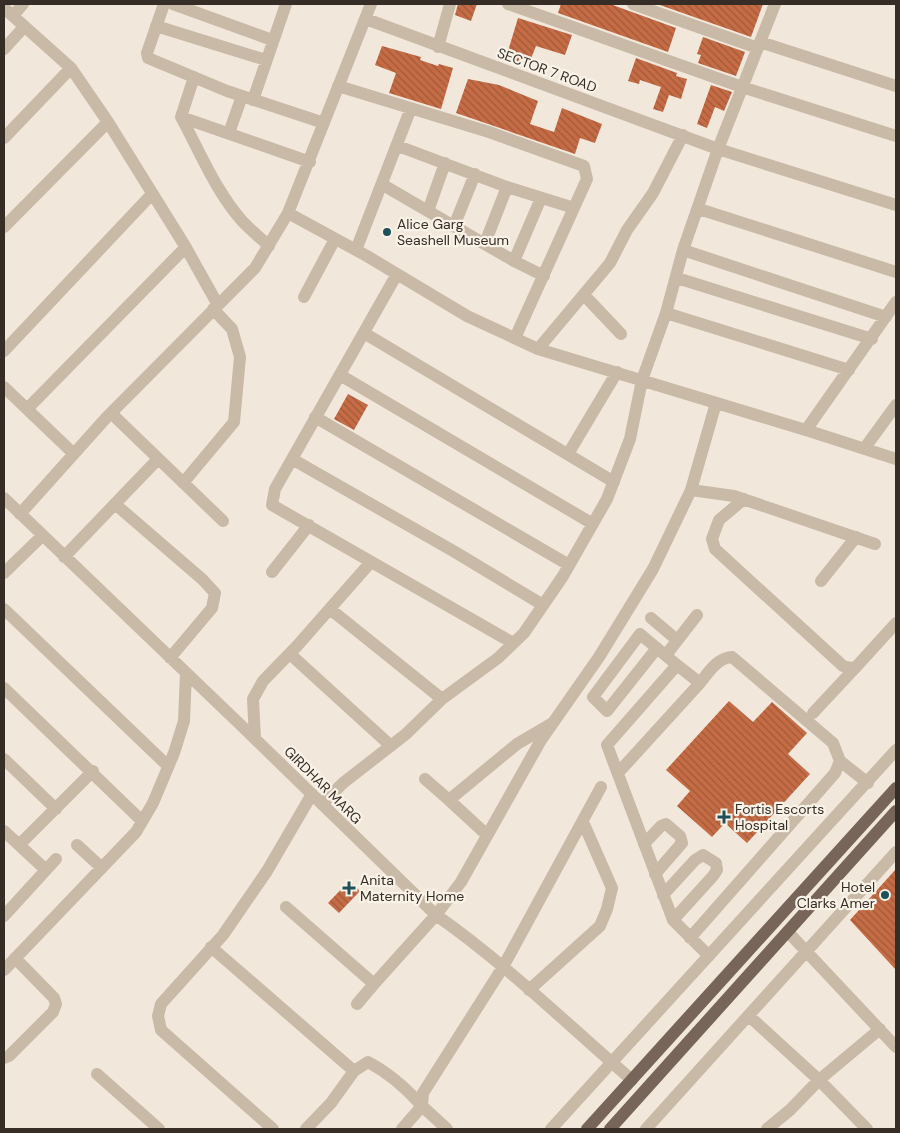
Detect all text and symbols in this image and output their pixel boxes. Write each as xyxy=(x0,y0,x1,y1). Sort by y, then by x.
street label: SECTOR 7 ROAD xyxy=(495,44,599,96)
place label: Alice Garg Seashell Museum xyxy=(397,215,509,249)
marker: Alice Garg Seashell Museum xyxy=(381,226,393,238)
street label: GIRDHAR MARG xyxy=(280,742,366,828)
place label: Fortis Escorts Hospital xyxy=(735,800,824,834)
marker: Fortis Escorts Hospital xyxy=(717,810,731,824)
place label: Anita Maternity Home xyxy=(360,871,464,905)
place label: Hotel Clarks Amer xyxy=(797,878,875,912)
marker: Anita Maternity Home xyxy=(342,881,356,895)
marker: Hotel Clarks Amer xyxy=(879,889,891,901)

